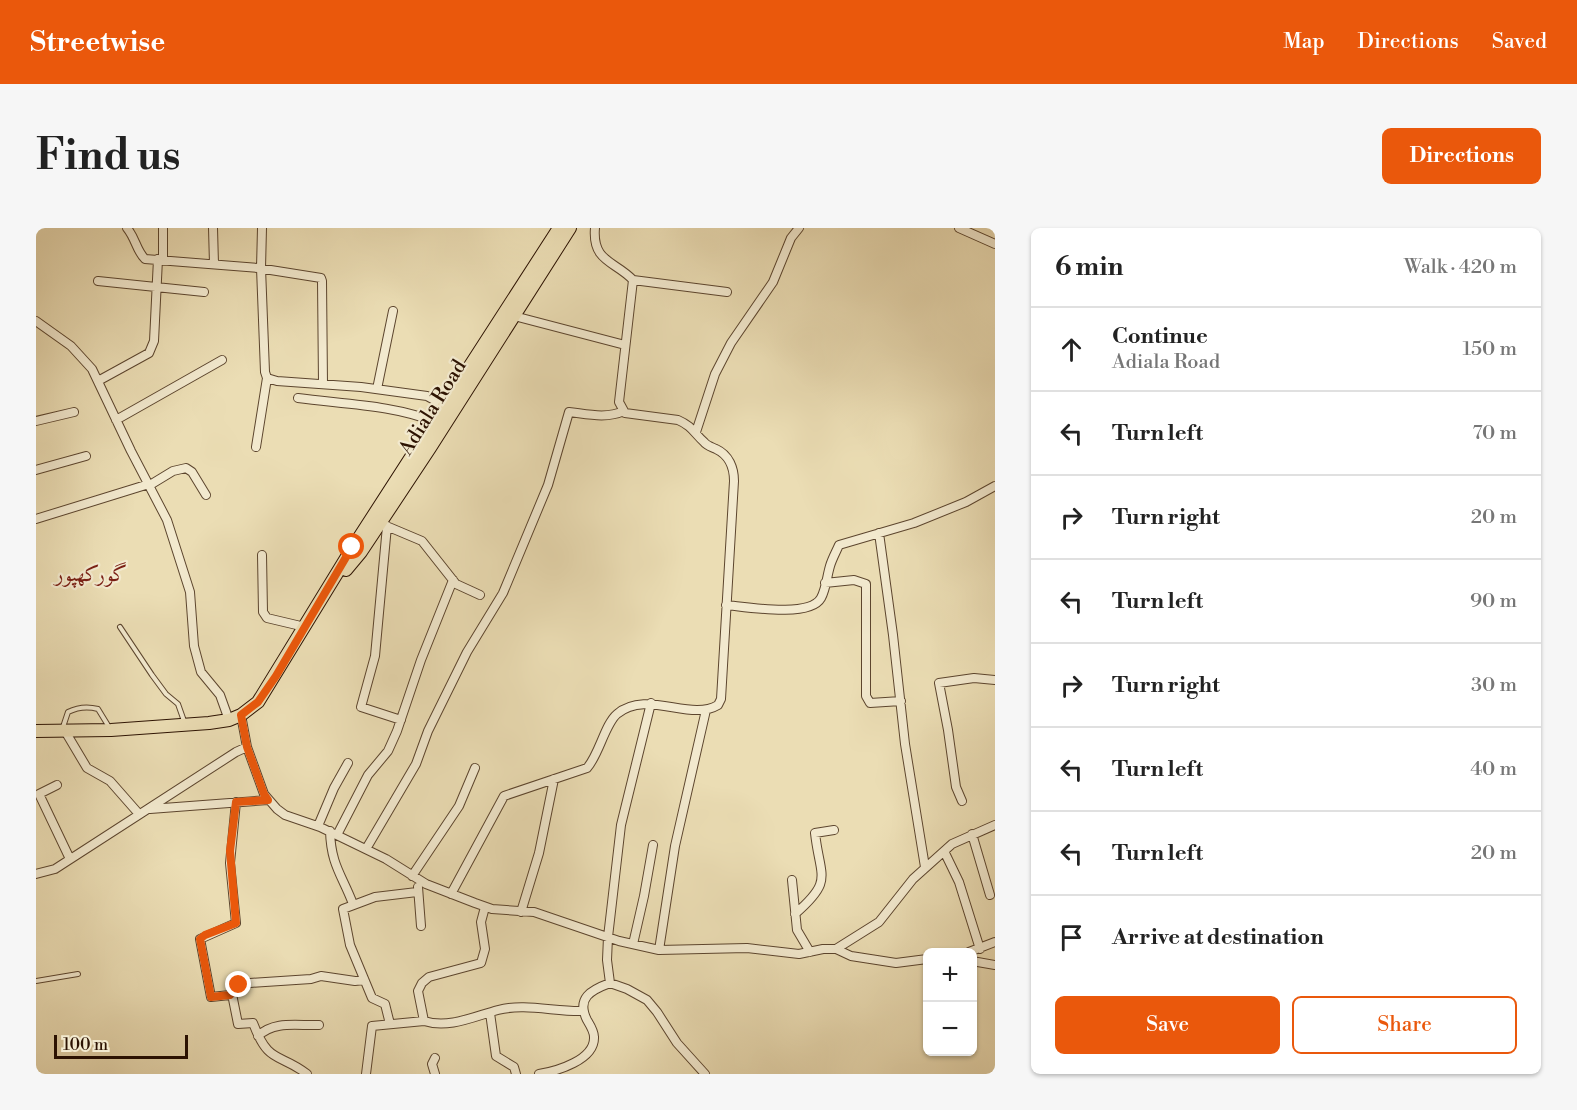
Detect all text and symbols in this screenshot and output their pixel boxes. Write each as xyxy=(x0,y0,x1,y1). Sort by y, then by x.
text: Streetwise xyxy=(30,25,165,60)
text: Map xyxy=(1283,29,1325,55)
text: Directions xyxy=(1358,29,1459,55)
text: Saved xyxy=(1492,29,1547,55)
button: Directions xyxy=(1382,128,1541,184)
text: Find us xyxy=(36,130,180,183)
text: 6 min xyxy=(1055,251,1123,283)
text: Walk · 420 m xyxy=(1404,255,1517,280)
text: Continue xyxy=(1112,323,1208,350)
icon: ahead xyxy=(1055,333,1088,366)
text: 150 m xyxy=(1462,337,1517,362)
text: Adiala Road xyxy=(1112,350,1220,375)
street label: Adiala Road xyxy=(394,355,473,461)
icon: left xyxy=(1055,417,1088,450)
text: Turn left xyxy=(1112,420,1203,447)
text: 70 m xyxy=(1473,421,1517,446)
icon: right xyxy=(1055,501,1088,534)
text: Turn right xyxy=(1112,504,1220,531)
text: 20 m xyxy=(1471,505,1517,530)
route start xyxy=(338,533,364,559)
district label: گورکھپور xyxy=(53,561,127,588)
icon: left xyxy=(1055,585,1088,618)
text: Turn left xyxy=(1112,588,1203,615)
text: 90 m xyxy=(1470,589,1517,614)
icon: right xyxy=(1055,669,1088,702)
text: Turn right xyxy=(1112,672,1220,699)
text: 30 m xyxy=(1471,673,1517,698)
icon: left xyxy=(1055,753,1088,786)
text: Turn left xyxy=(1112,756,1203,783)
text: 40 m xyxy=(1470,757,1517,782)
icon: left xyxy=(1055,837,1088,870)
text: Turn left xyxy=(1112,840,1203,867)
text: 20 m xyxy=(1471,841,1517,866)
icon: arrive xyxy=(1055,921,1088,954)
text: Arrive at destination xyxy=(1112,924,1324,951)
map controls xyxy=(923,948,977,1056)
button: + xyxy=(923,948,977,1002)
route end xyxy=(225,971,251,997)
button: Save xyxy=(1055,996,1280,1054)
button: Share xyxy=(1292,996,1517,1054)
button: − xyxy=(923,1002,977,1056)
scale bar xyxy=(54,1032,188,1060)
text: 100 m xyxy=(63,1035,108,1055)

